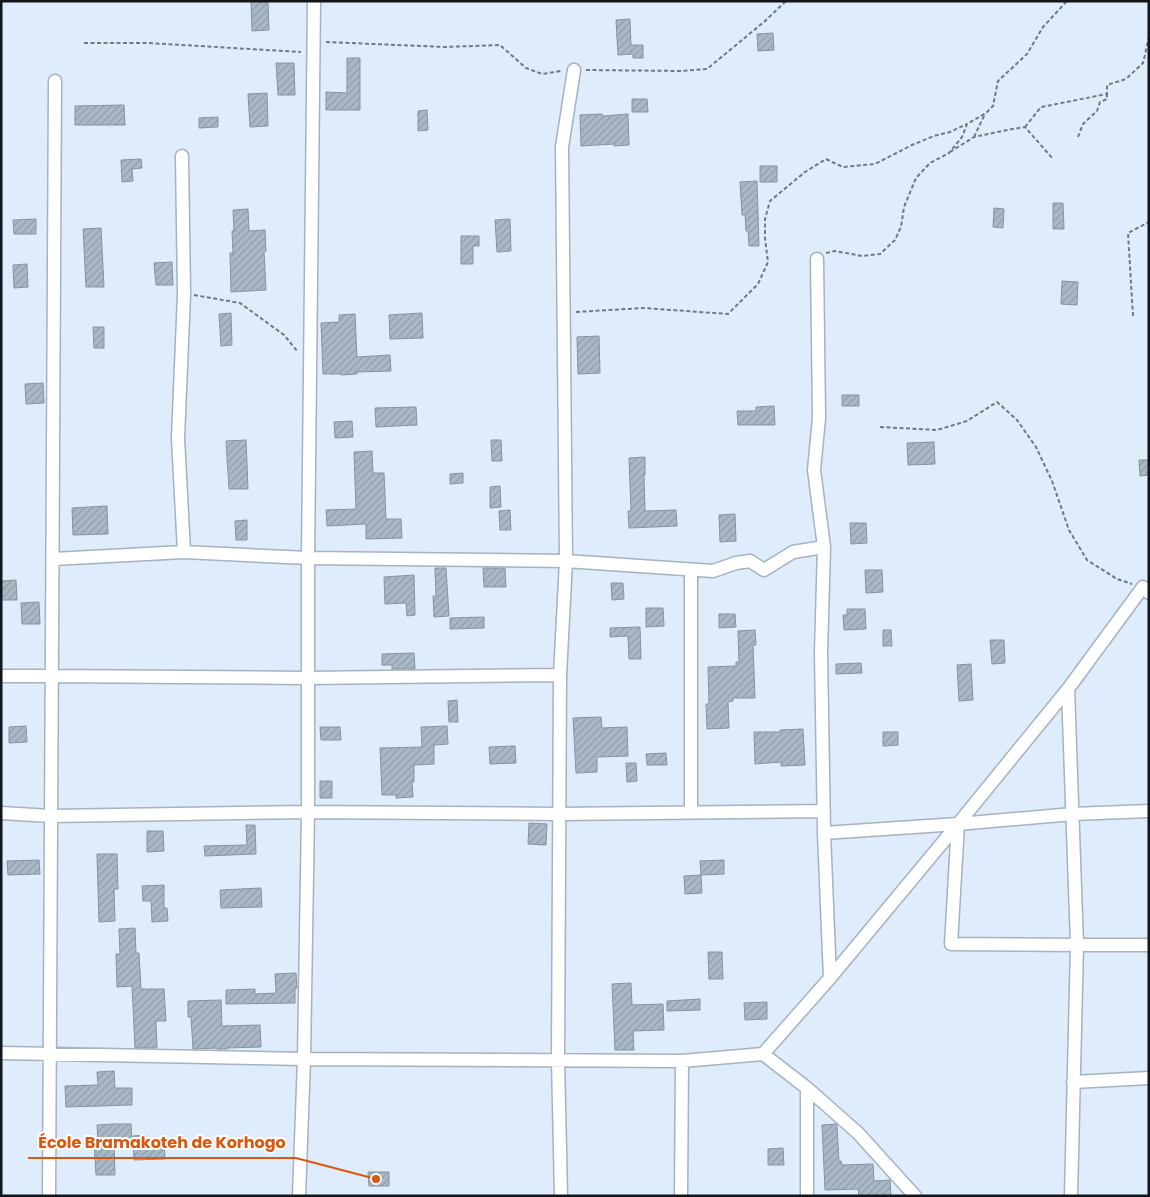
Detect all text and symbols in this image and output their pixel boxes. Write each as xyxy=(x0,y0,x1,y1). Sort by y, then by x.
callout: École Bramakoteh de Korhogo xyxy=(28,1127,296,1158)
text: École Bramakoteh de Korhogo xyxy=(38,1131,286,1154)

